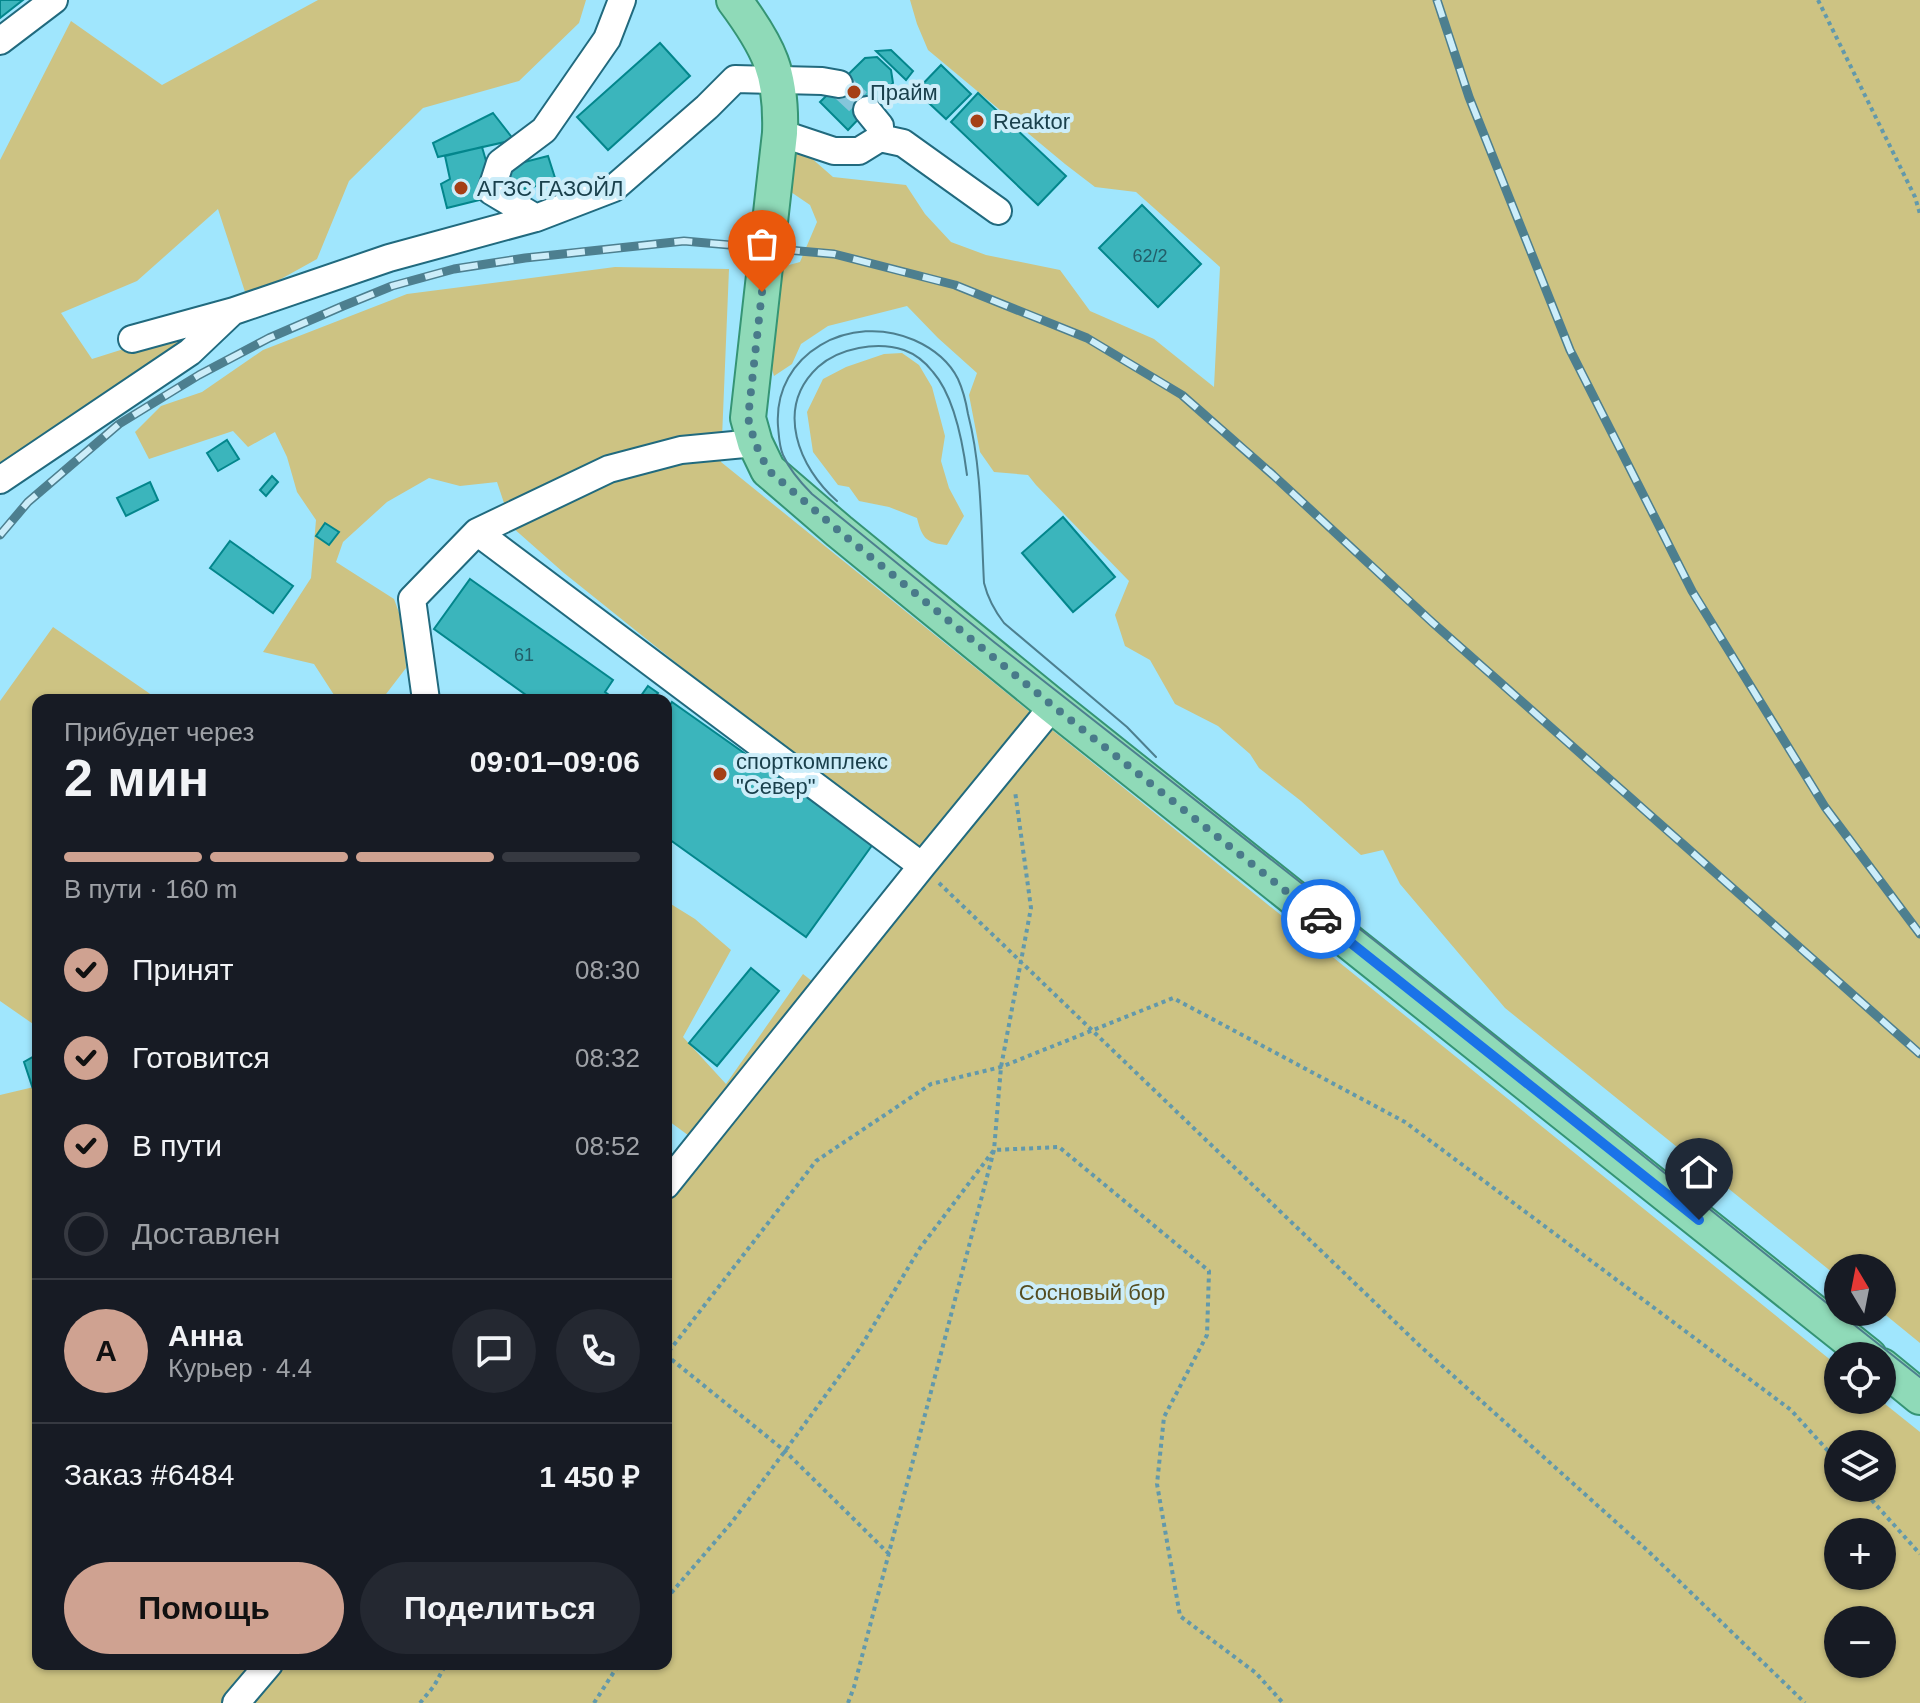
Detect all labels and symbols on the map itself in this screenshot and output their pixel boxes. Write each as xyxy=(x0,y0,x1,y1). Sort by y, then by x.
place label: Прайм xyxy=(870,80,938,105)
marker: Прайм xyxy=(845,83,863,101)
place label: Reaktor xyxy=(993,109,1070,134)
marker: Reaktor xyxy=(968,112,986,130)
place label: АГЗС ГАЗОЙЛ xyxy=(477,176,623,201)
marker: АГЗС ГАЗОЙЛ xyxy=(452,179,470,197)
pin xyxy=(728,210,796,292)
house number: 62/2 xyxy=(1132,246,1168,266)
house number: 61 xyxy=(514,645,534,665)
place label: спорткомплекс "Север" xyxy=(736,749,888,799)
marker: спорткомплекс "Север" xyxy=(711,765,729,783)
courier xyxy=(1281,879,1361,959)
pin xyxy=(1665,1138,1733,1220)
north arrow xyxy=(1824,1254,1896,1326)
park label: Сосновый бор xyxy=(1019,1280,1165,1305)

